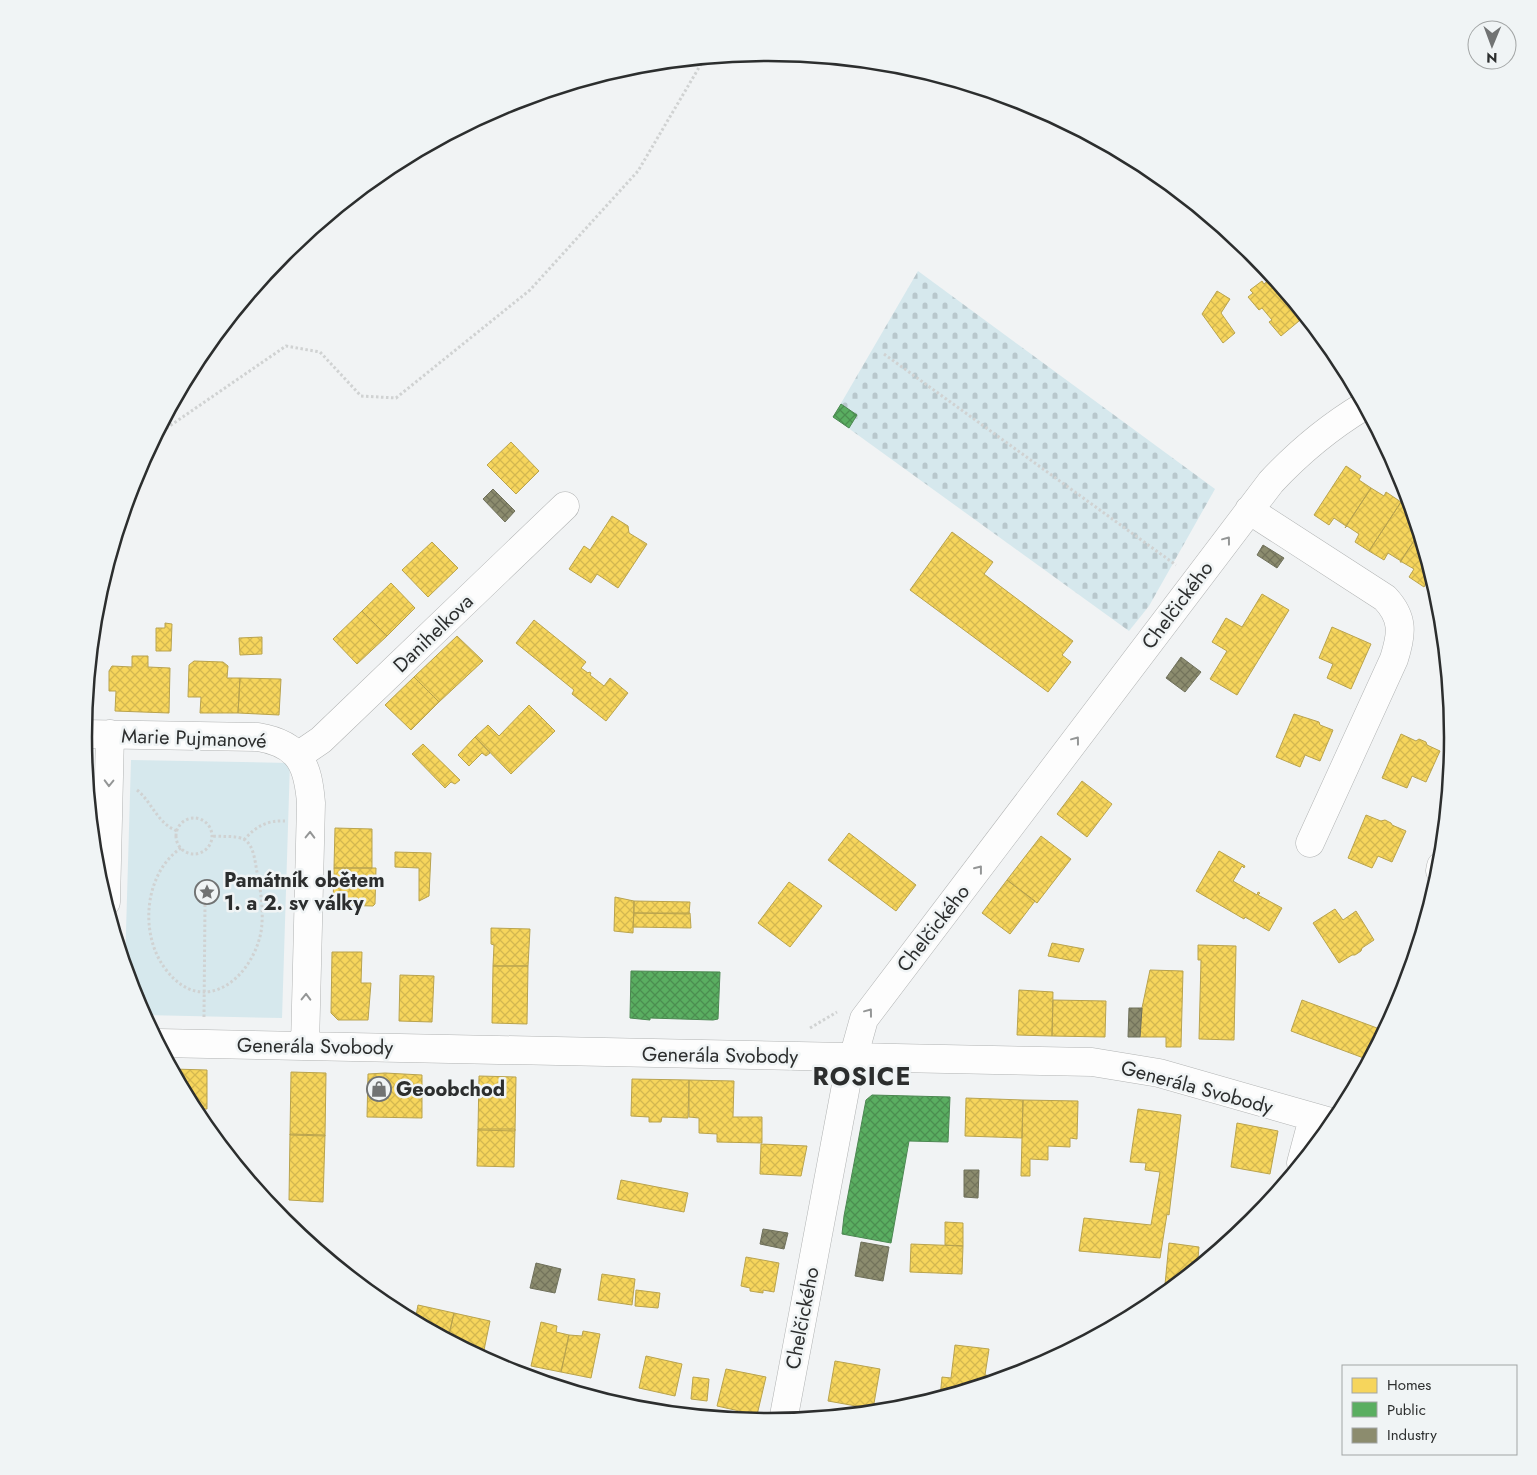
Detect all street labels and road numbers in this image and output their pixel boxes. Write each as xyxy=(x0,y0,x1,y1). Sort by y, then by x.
street label: Chelčického xyxy=(1135,555,1220,655)
street label: Danihelkova xyxy=(387,588,480,679)
street label: Marie Pujmanové xyxy=(121,721,267,756)
street label: Chelčického xyxy=(890,878,977,978)
street label: Generála Svobody xyxy=(237,1031,394,1062)
street label: Generála Svobody xyxy=(642,1040,799,1071)
street label: Generála Svobody xyxy=(1118,1053,1276,1122)
street label: Chelčického xyxy=(778,1264,827,1372)

